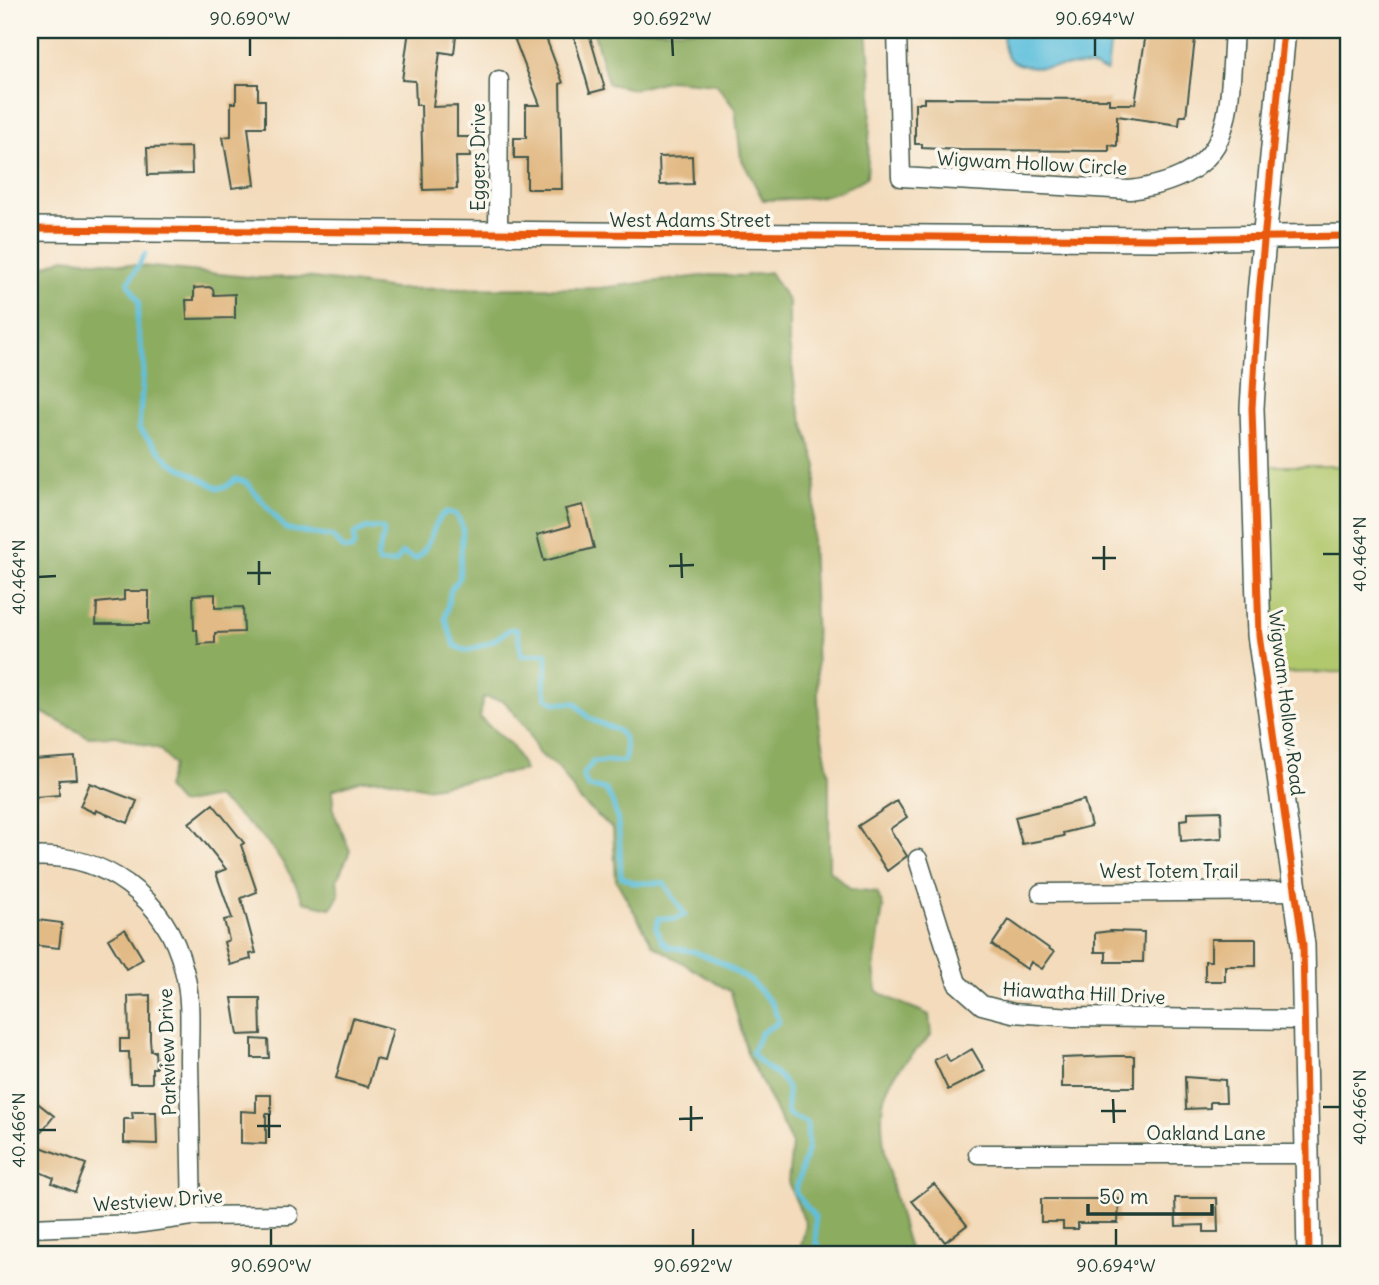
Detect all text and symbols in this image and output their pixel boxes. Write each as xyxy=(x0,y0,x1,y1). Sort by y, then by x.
text: 90.690°W xyxy=(210,7,290,30)
text: 90.692°W xyxy=(633,7,711,30)
text: 90.694°W xyxy=(1055,7,1135,30)
street label: Eggers Drive xyxy=(466,103,490,211)
street label: Wigwam Hollow Circle xyxy=(936,146,1128,180)
street label: West Adams Street xyxy=(609,208,771,232)
text: 40.464°N xyxy=(1348,516,1371,592)
text: 40.464°N xyxy=(7,539,30,615)
street label: Wigwam Hollow Road xyxy=(1264,609,1310,797)
street label: West Totem Trail xyxy=(1100,859,1238,883)
street label: Hiawatha Hill Drive xyxy=(1002,977,1166,1009)
street label: Parkview Drive xyxy=(153,988,181,1116)
text: 40.466°N xyxy=(1348,1069,1371,1145)
text: 40.466°N xyxy=(7,1092,30,1168)
street label: Oakland Lane xyxy=(1146,1121,1266,1145)
scale bar xyxy=(1088,1173,1213,1217)
street label: Westview Drive xyxy=(92,1183,224,1217)
text: 50 m xyxy=(1099,1183,1148,1210)
text: 90.690°W xyxy=(231,1254,311,1277)
text: 90.692°W xyxy=(654,1254,732,1277)
text: 90.694°W xyxy=(1076,1254,1156,1277)

